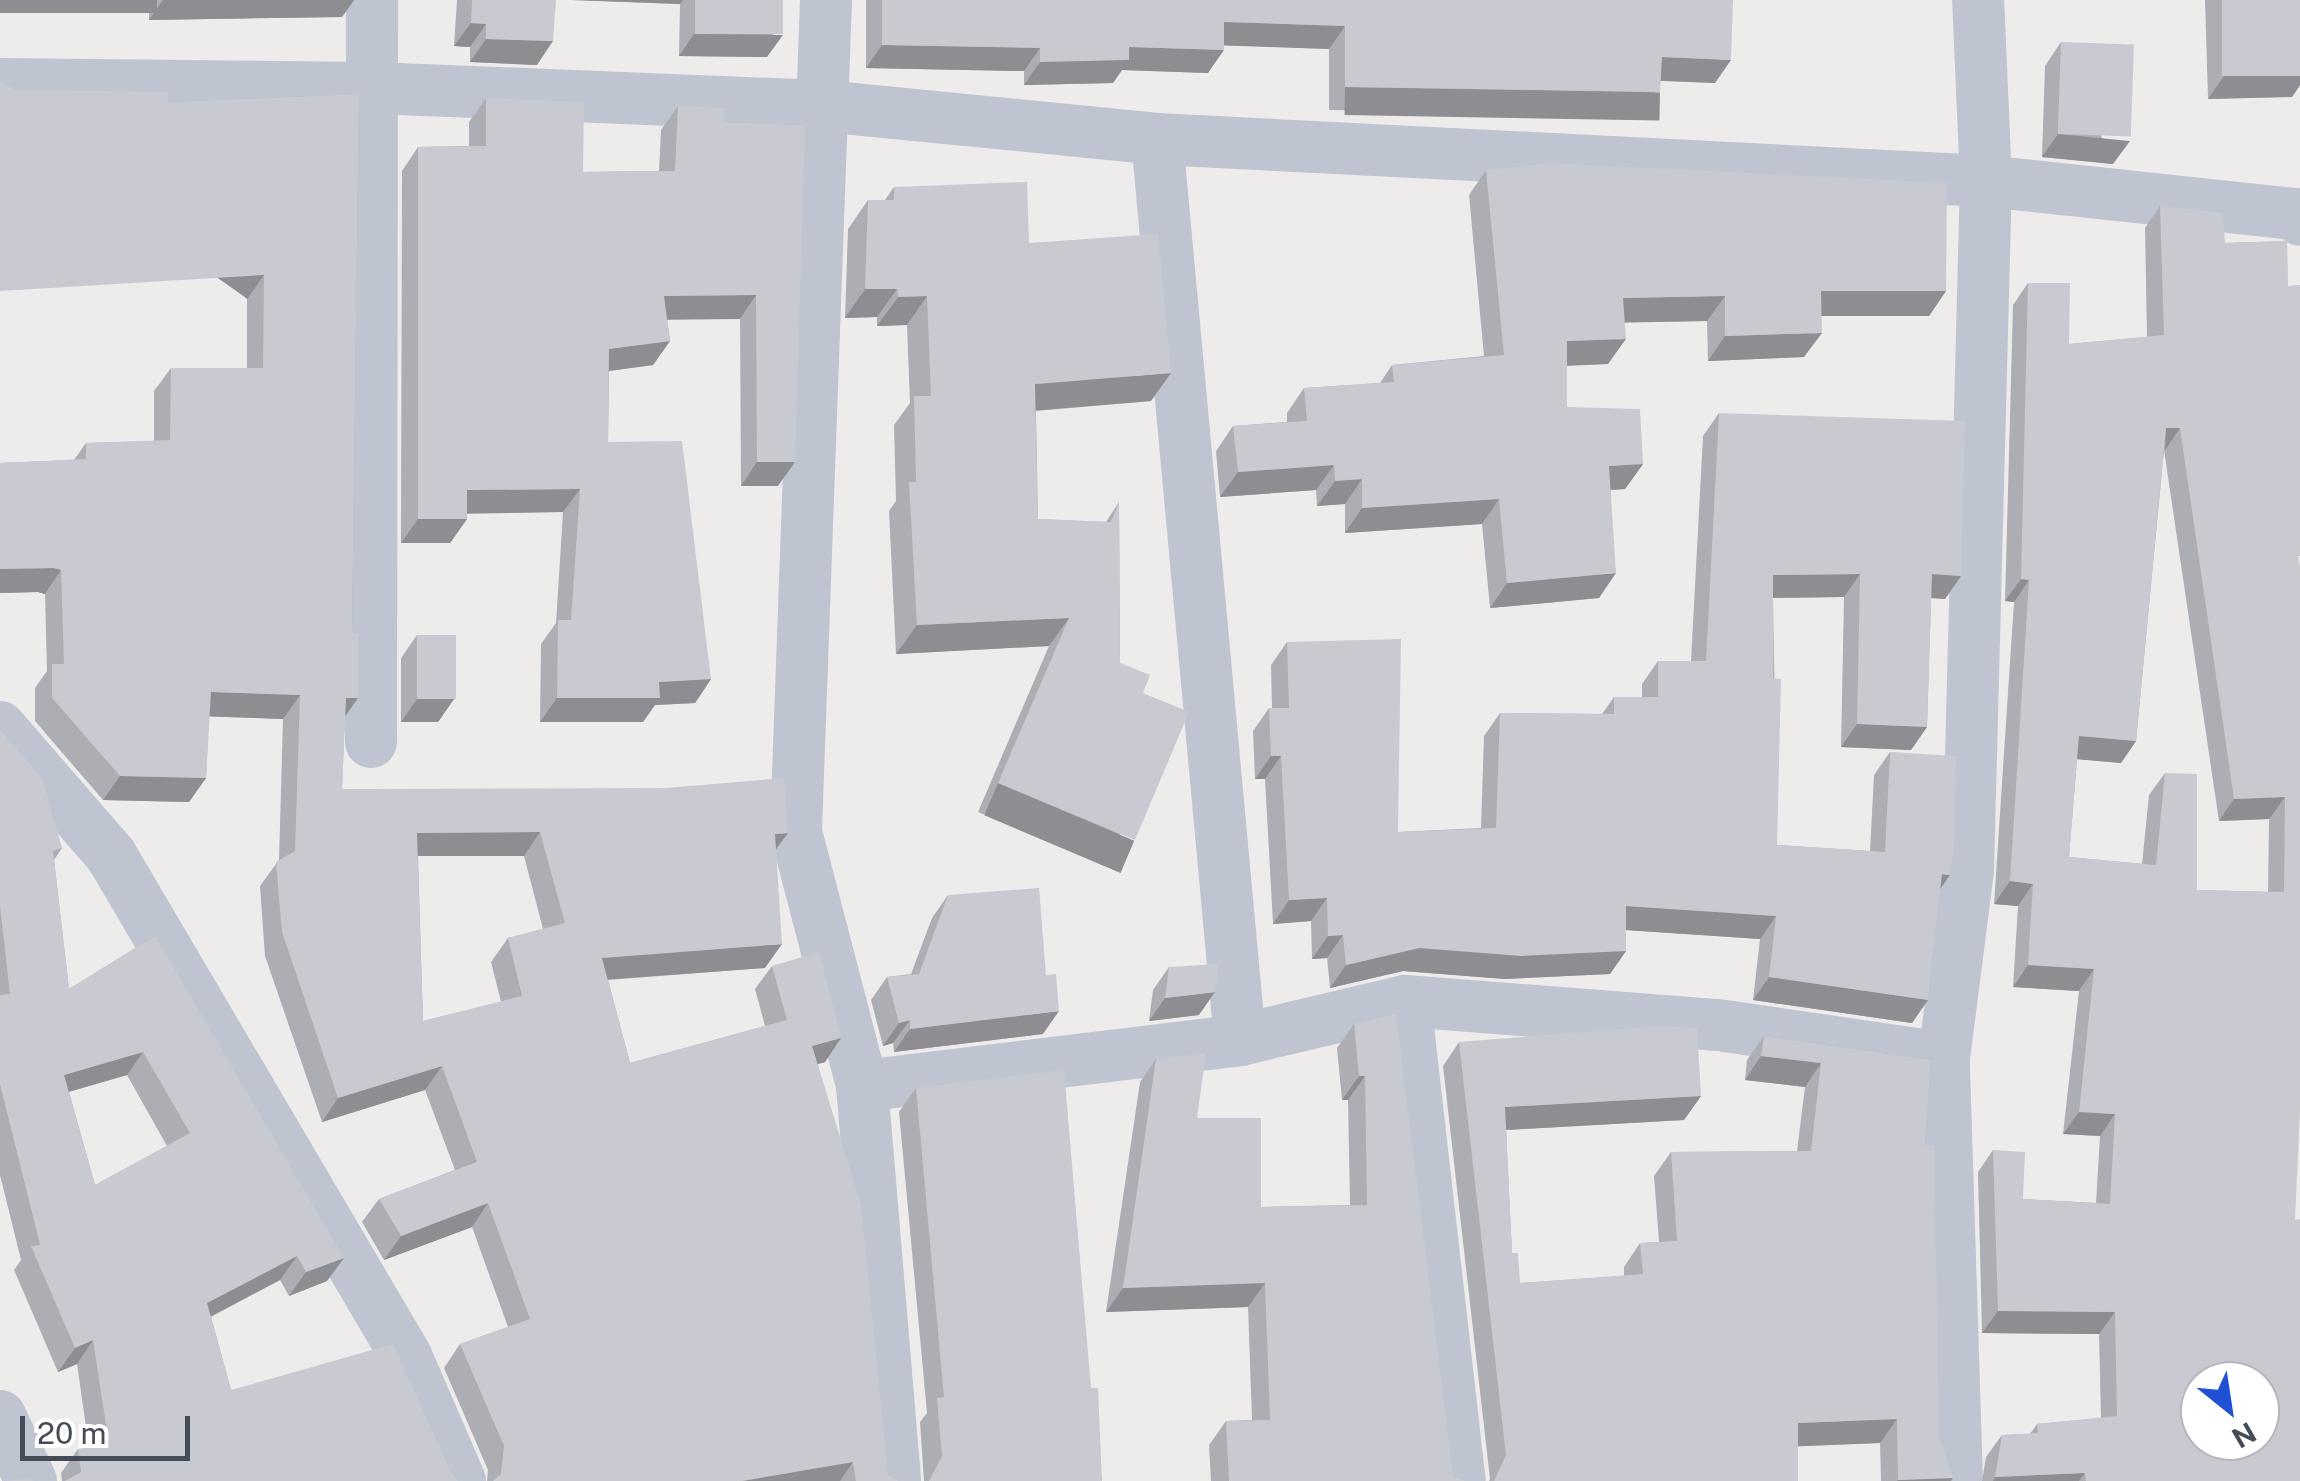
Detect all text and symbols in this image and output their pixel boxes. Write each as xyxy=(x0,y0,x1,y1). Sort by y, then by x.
north arrow xyxy=(2180,1361,2280,1461)
scale bar xyxy=(25,1396,195,1458)
text: 20 m xyxy=(37,1415,106,1451)
text: N xyxy=(2227,1416,2262,1455)

